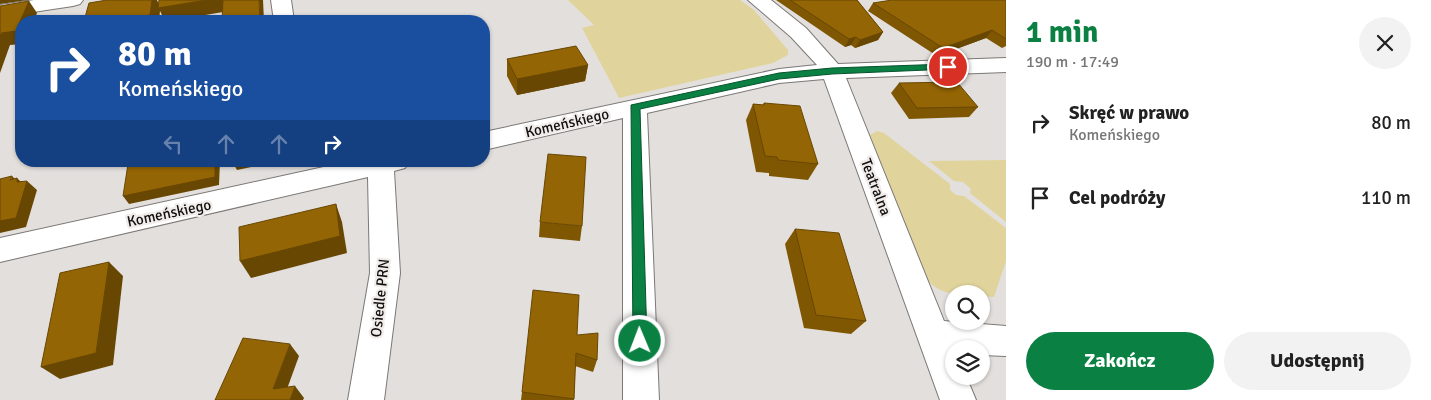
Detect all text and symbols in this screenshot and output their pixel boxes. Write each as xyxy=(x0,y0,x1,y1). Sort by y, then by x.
text: 1 min xyxy=(1026,14,1098,51)
button: close xyxy=(1359,17,1411,69)
text: 80 m xyxy=(118,32,192,75)
icon: right xyxy=(35,35,100,100)
pin xyxy=(927,46,969,88)
text: 190 m · 17:49 xyxy=(1026,52,1119,72)
icon: arrive xyxy=(934,53,962,81)
text: Komeńskiego xyxy=(118,75,243,102)
text: Skręć w prawo xyxy=(1069,101,1189,125)
street label: Komeńskiego xyxy=(523,105,611,141)
icon: right xyxy=(1026,109,1054,137)
text: 80 m xyxy=(1371,111,1411,135)
text: Komeńskiego xyxy=(1069,125,1160,145)
icon: left xyxy=(159,130,187,158)
icon: ahead xyxy=(212,130,240,158)
icon: ahead xyxy=(265,130,293,158)
icon: right xyxy=(318,130,346,158)
street label: Teatralna xyxy=(857,156,895,218)
icon: arrive xyxy=(1026,184,1054,212)
text: Cel podróży xyxy=(1069,186,1165,210)
text: 110 m xyxy=(1361,186,1411,210)
street label: Komeńskiego xyxy=(125,195,213,231)
street label: Osiedle PRN xyxy=(367,258,393,338)
map controls xyxy=(945,285,990,385)
button: search xyxy=(945,285,990,330)
position arrow xyxy=(613,314,665,366)
button: Zakończ xyxy=(1026,332,1214,390)
button: Udostępnij xyxy=(1224,332,1411,390)
button: layers xyxy=(945,340,990,385)

